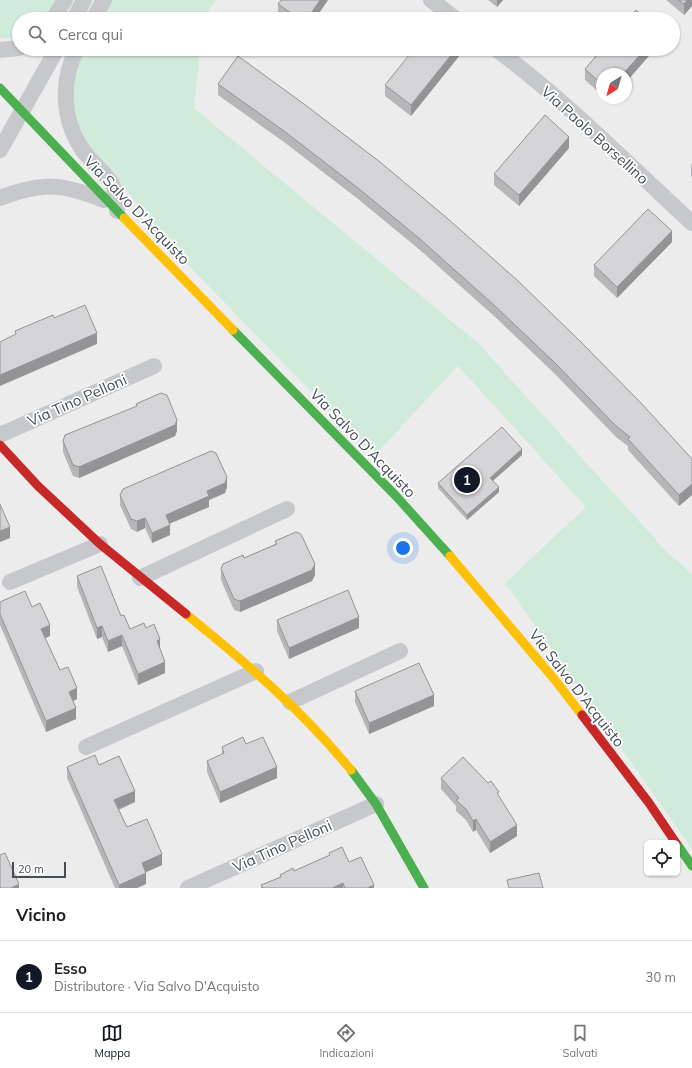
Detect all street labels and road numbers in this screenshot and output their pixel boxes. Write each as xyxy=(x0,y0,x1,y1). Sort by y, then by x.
street label: Via Paolo Borsellino xyxy=(537,82,653,188)
street label: Via Salvo D'Acquisto xyxy=(80,152,194,268)
street label: Via Tino Pelloni xyxy=(24,370,130,430)
street label: Via Salvo D'Acquisto xyxy=(306,385,420,501)
street label: Via Salvo D'Acquisto xyxy=(525,625,629,751)
street label: Via Tino Pelloni xyxy=(229,816,335,876)

